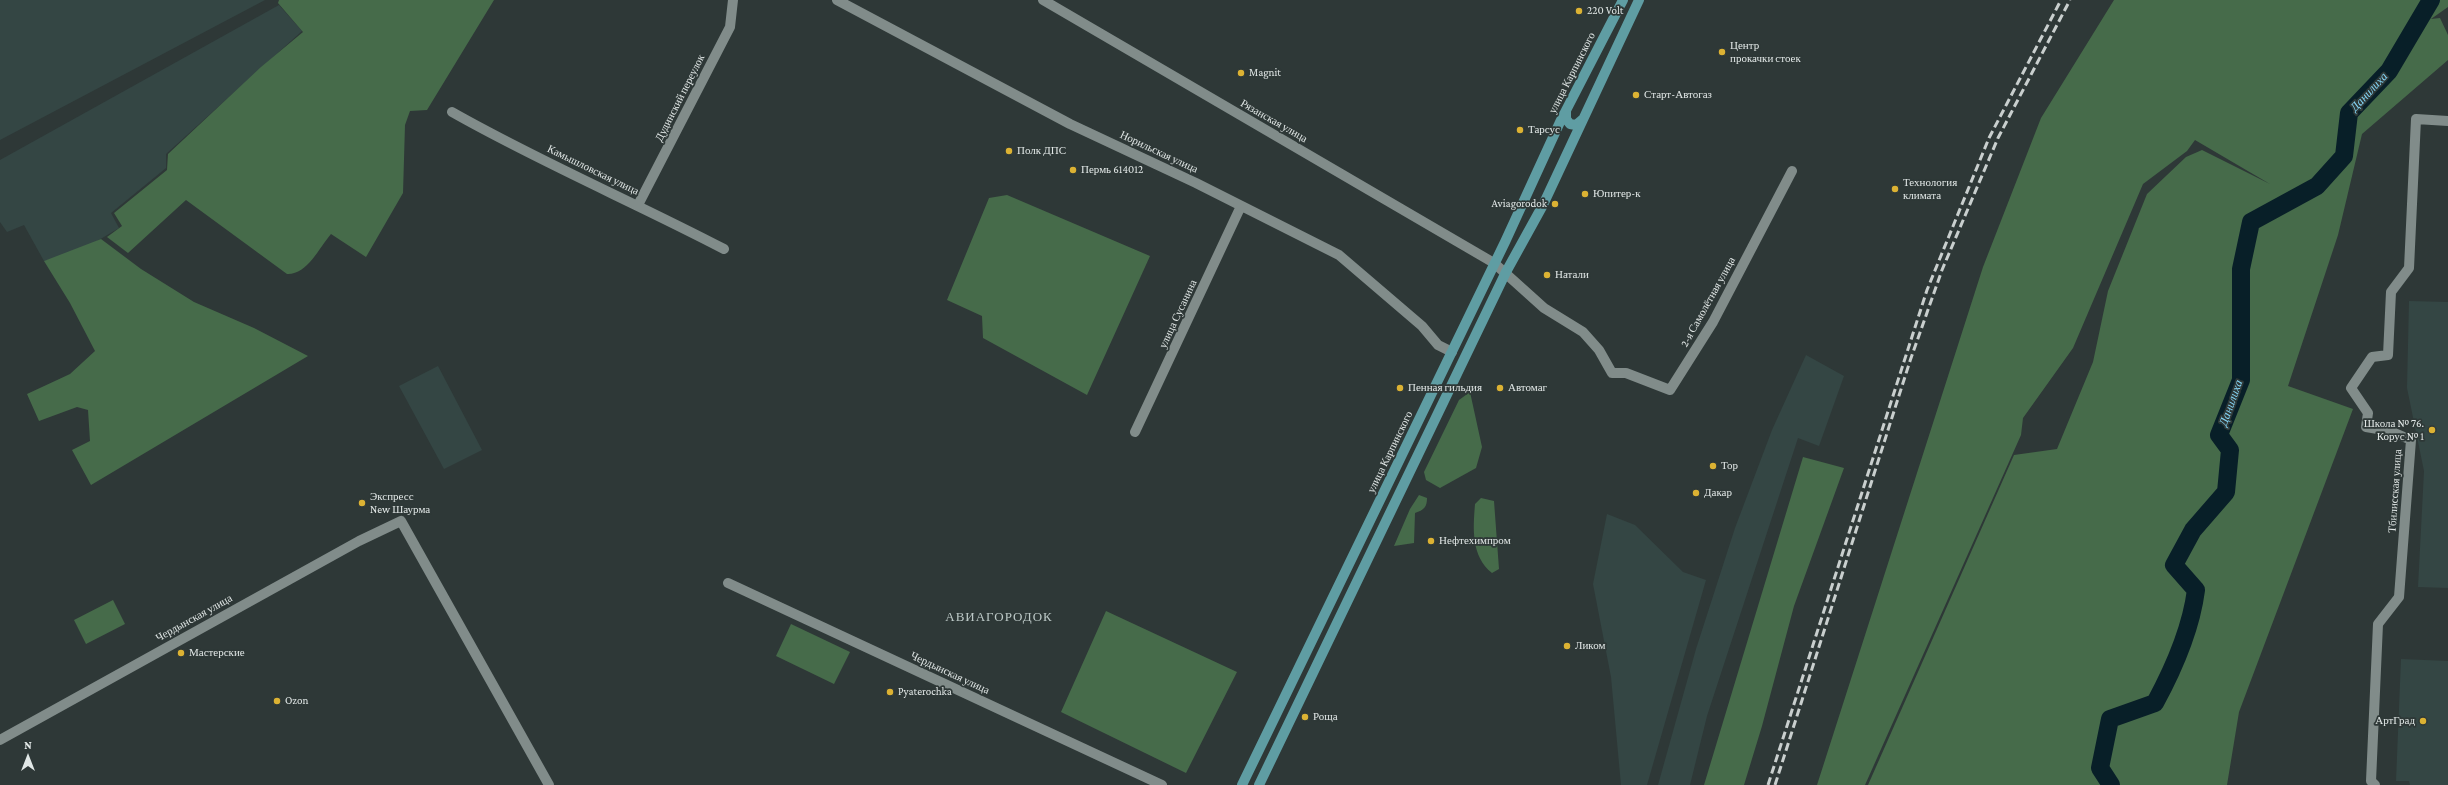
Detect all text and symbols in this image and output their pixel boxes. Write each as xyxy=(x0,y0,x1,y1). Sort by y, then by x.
place label: 220 Volt xyxy=(1587,4,1624,18)
marker: 220 Volt xyxy=(1574,6,1584,16)
street label: улица Карпинского xyxy=(1546,30,1598,116)
place label: Центр прокачки стоек xyxy=(1730,39,1801,65)
marker: Центр прокачки стоек xyxy=(1717,47,1727,57)
street label: Дудинский переулок xyxy=(652,52,708,144)
place label: Magnit xyxy=(1249,66,1281,80)
marker: Magnit xyxy=(1236,68,1246,78)
water label: Данилиха xyxy=(2347,70,2391,114)
place label: Старт-Автогаз xyxy=(1644,88,1712,102)
marker: Старт-Автогаз xyxy=(1631,90,1641,100)
street label: Рязанская улица xyxy=(1238,97,1310,145)
place label: Тарсус xyxy=(1528,123,1560,137)
marker: Тарсус xyxy=(1515,125,1525,135)
street label: Норильская улица xyxy=(1118,128,1200,176)
street label: Камышловская улица xyxy=(545,142,641,198)
place label: Полк ДПС xyxy=(1017,144,1066,158)
marker: Полк ДПС xyxy=(1004,146,1014,156)
place label: Пермь 614012 xyxy=(1081,163,1143,177)
marker: Пермь 614012 xyxy=(1068,165,1078,175)
place label: Технология климата xyxy=(1903,176,1957,202)
marker: Технология климата xyxy=(1890,184,1900,194)
place label: Юпитер-к xyxy=(1593,187,1641,201)
marker: Юпитер-к xyxy=(1580,189,1590,199)
place label: Aviagorodok xyxy=(1492,197,1547,211)
marker: Aviagorodok xyxy=(1550,199,1560,209)
street label: 2-я Самолётная улица xyxy=(1678,255,1738,349)
place label: Натали xyxy=(1555,268,1589,282)
marker: Натали xyxy=(1542,270,1552,280)
street label: улица Сусанина xyxy=(1156,278,1200,350)
water label: Данилиха xyxy=(2216,378,2246,428)
place label: Пенная гильдия xyxy=(1408,381,1482,395)
place label: Автомаг xyxy=(1508,381,1547,395)
marker: Пенная гильдия xyxy=(1395,383,1405,393)
marker: Автомаг xyxy=(1495,383,1505,393)
street label: улица Карпинского xyxy=(1364,409,1416,495)
place label: Школа № 76. Корус № 1 xyxy=(2364,417,2424,443)
marker: Школа № 76. Корус № 1 xyxy=(2427,425,2437,435)
street label: Тбилисская улица xyxy=(2385,449,2405,533)
place label: Тор xyxy=(1721,459,1738,473)
marker: Тор xyxy=(1708,461,1718,471)
place label: Дакар xyxy=(1704,486,1732,500)
marker: Дакар xyxy=(1691,488,1701,498)
place label: Экспресс New Шаурма xyxy=(370,490,430,516)
marker: Экспресс New Шаурма xyxy=(357,498,367,508)
place label: Нефтехимпром xyxy=(1439,534,1511,548)
marker: Нефтехимпром xyxy=(1426,536,1436,546)
street label: Чердынская улица xyxy=(153,592,235,644)
district label: АВИАГОРОДОК xyxy=(945,609,1053,625)
place label: Ликом xyxy=(1575,639,1605,653)
marker: Ликом xyxy=(1562,641,1572,651)
place label: Мастерские xyxy=(189,646,245,660)
marker: Мастерские xyxy=(176,648,186,658)
street label: Чердынская улица xyxy=(908,649,992,697)
place label: Pyaterochka xyxy=(898,685,952,699)
marker: Pyaterochka xyxy=(885,687,895,697)
place label: Ozon xyxy=(285,694,308,708)
marker: Ozon xyxy=(272,696,282,706)
place label: Роща xyxy=(1313,710,1338,724)
marker: Роща xyxy=(1300,712,1310,722)
place label: АртГрад xyxy=(2375,714,2415,728)
marker: АртГрад xyxy=(2418,716,2428,726)
north arrow xyxy=(8,737,48,777)
text: N xyxy=(24,739,32,751)

